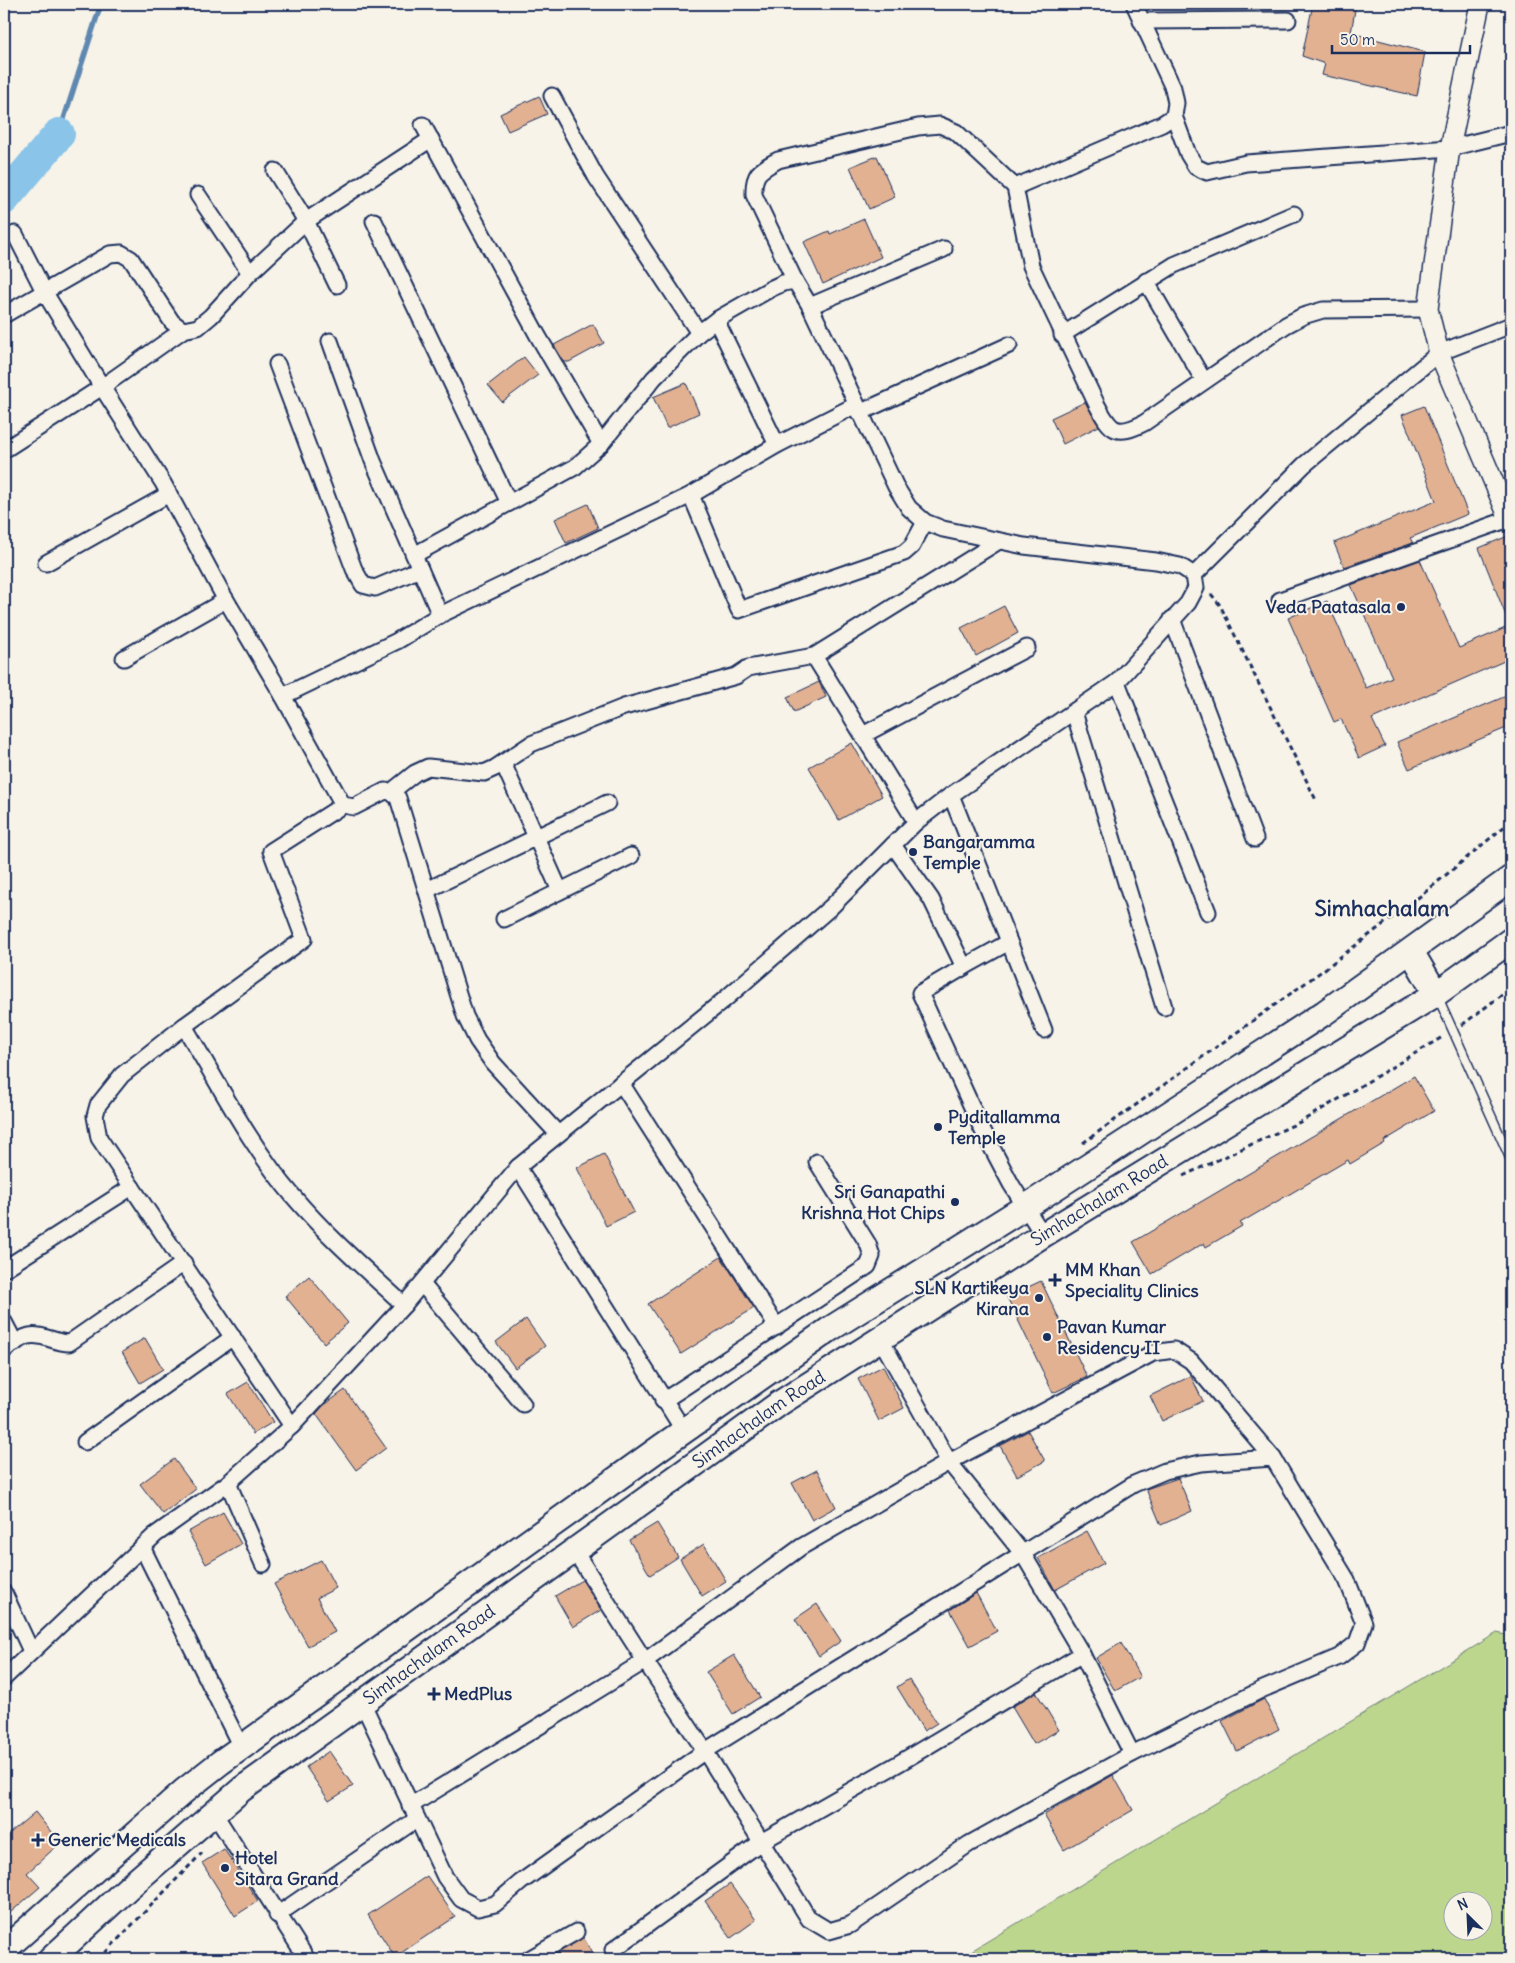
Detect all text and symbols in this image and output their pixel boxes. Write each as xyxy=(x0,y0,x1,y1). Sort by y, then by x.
scale bar xyxy=(1332,22,1470,54)
text: 50 m xyxy=(1340,30,1375,49)
place label: Veda Paatasala xyxy=(1266,595,1391,618)
marker: Veda Paatasala xyxy=(1395,601,1407,613)
place label: Bangaramma Temple xyxy=(923,830,1035,874)
marker: Bangaramma Temple xyxy=(907,846,919,858)
district label: Simhachalam xyxy=(1315,894,1449,922)
place label: Pyditallamma Temple xyxy=(948,1105,1060,1149)
marker: Pyditallamma Temple xyxy=(932,1121,944,1133)
street label: Simhachalam Road xyxy=(1026,1149,1172,1251)
place label: Sri Ganapathi Krishna Hot Chips xyxy=(801,1180,945,1224)
marker: Sri Ganapathi Krishna Hot Chips xyxy=(949,1196,961,1208)
place label: MM Khan Speciality Clinics xyxy=(1065,1258,1199,1302)
marker: MM Khan Speciality Clinics xyxy=(1049,1274,1061,1286)
place label: SLN Kartikeya Kirana xyxy=(915,1276,1029,1320)
marker: SLN Kartikeya Kirana xyxy=(1033,1292,1045,1304)
place label: Pavan Kumar Residency II xyxy=(1057,1315,1167,1359)
marker: Pavan Kumar Residency II xyxy=(1041,1331,1053,1343)
street label: Simhachalam Road xyxy=(687,1365,830,1473)
street label: Simhachalam Road xyxy=(358,1599,500,1709)
place label: MedPlus xyxy=(444,1682,512,1705)
marker: MedPlus xyxy=(428,1688,440,1700)
place label: Generic Medicals xyxy=(48,1828,186,1851)
marker: Generic Medicals xyxy=(32,1834,44,1846)
place label: Hotel Sitara Grand xyxy=(235,1846,339,1890)
marker: Hotel Sitara Grand xyxy=(219,1862,231,1874)
north arrow xyxy=(1442,1890,1492,1940)
text: N xyxy=(1455,1894,1471,1914)

